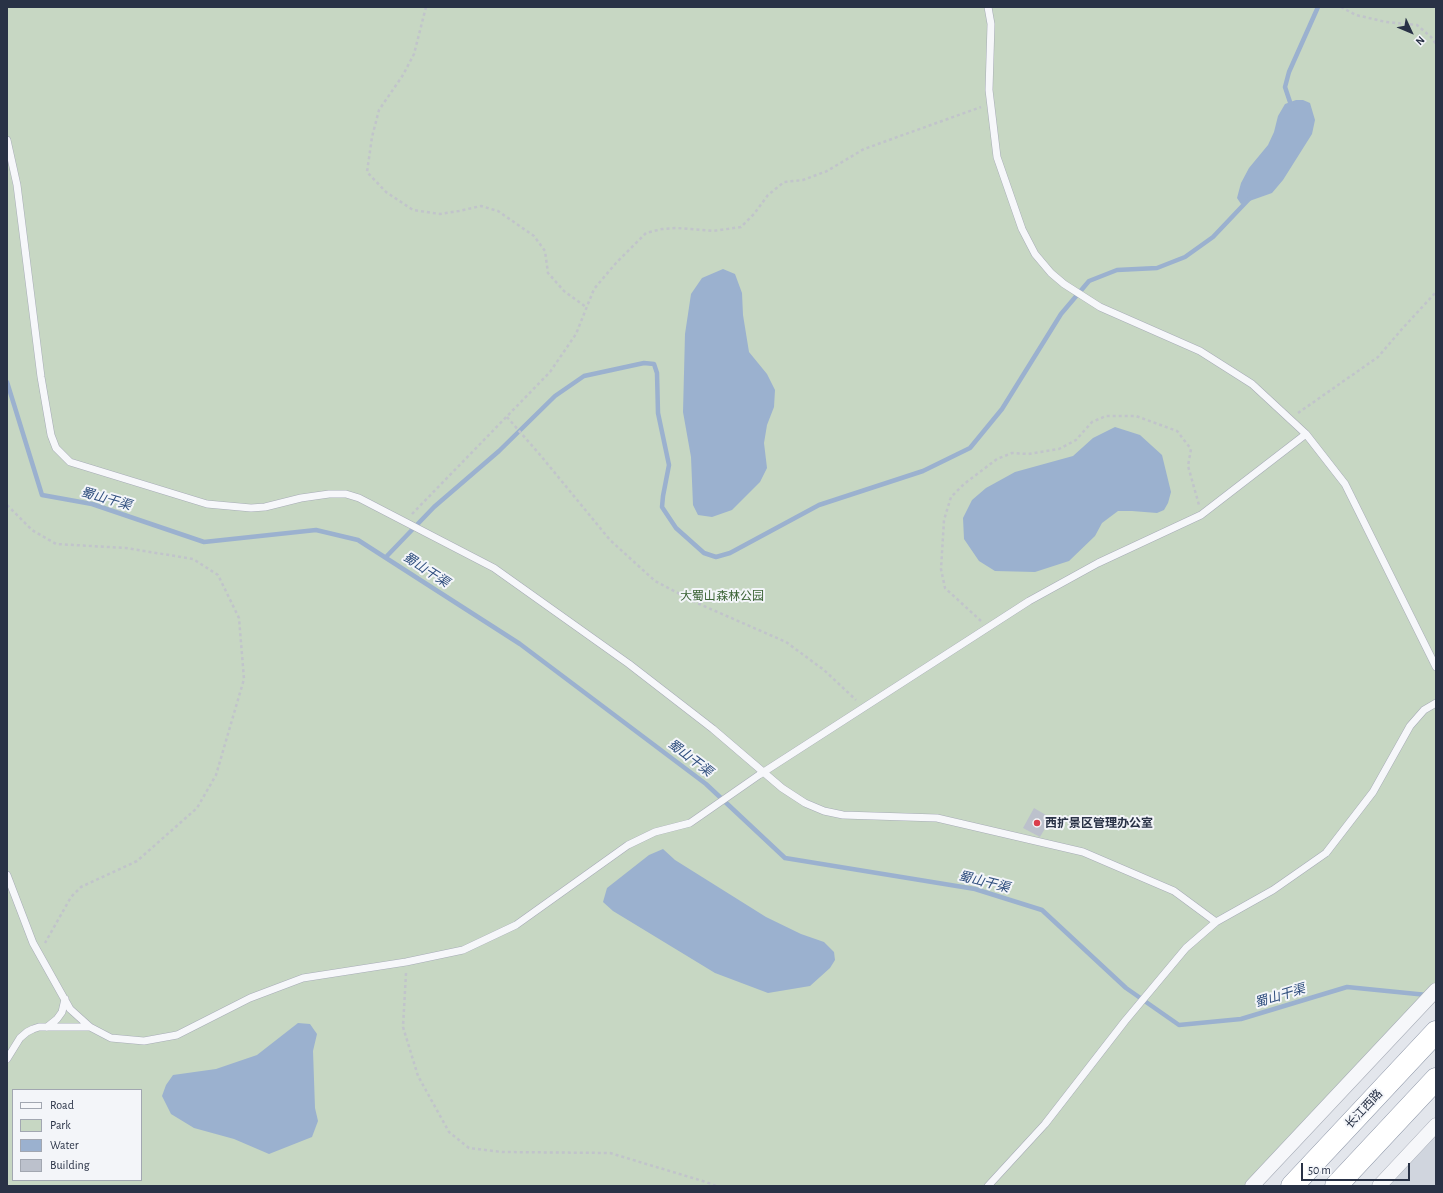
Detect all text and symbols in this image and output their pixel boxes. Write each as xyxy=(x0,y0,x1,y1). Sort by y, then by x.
north arrow xyxy=(1391,12,1431,52)
text: N xyxy=(1413,34,1427,47)
water label: 蜀山干渠 xyxy=(79,484,133,514)
water label: 蜀山干渠 xyxy=(400,549,452,591)
park label: 大蜀山森林公园 xyxy=(680,589,764,603)
water label: 蜀山干渠 xyxy=(665,736,715,780)
place label: 西扩景区管理办公室 xyxy=(1045,816,1153,830)
marker: 西扩景区管理办公室 xyxy=(1032,818,1042,828)
water label: 蜀山干渠 xyxy=(957,868,1011,896)
water label: 蜀山干渠 xyxy=(1253,981,1307,1011)
street label: 长江西路 xyxy=(1342,1087,1386,1131)
legend xyxy=(12,1089,142,1181)
text: Road xyxy=(50,1099,74,1111)
text: Park xyxy=(50,1119,71,1131)
text: Water xyxy=(50,1139,79,1151)
scale bar xyxy=(1303,1155,1412,1181)
text: Building xyxy=(50,1159,90,1171)
text: 50 m xyxy=(1308,1164,1331,1176)

